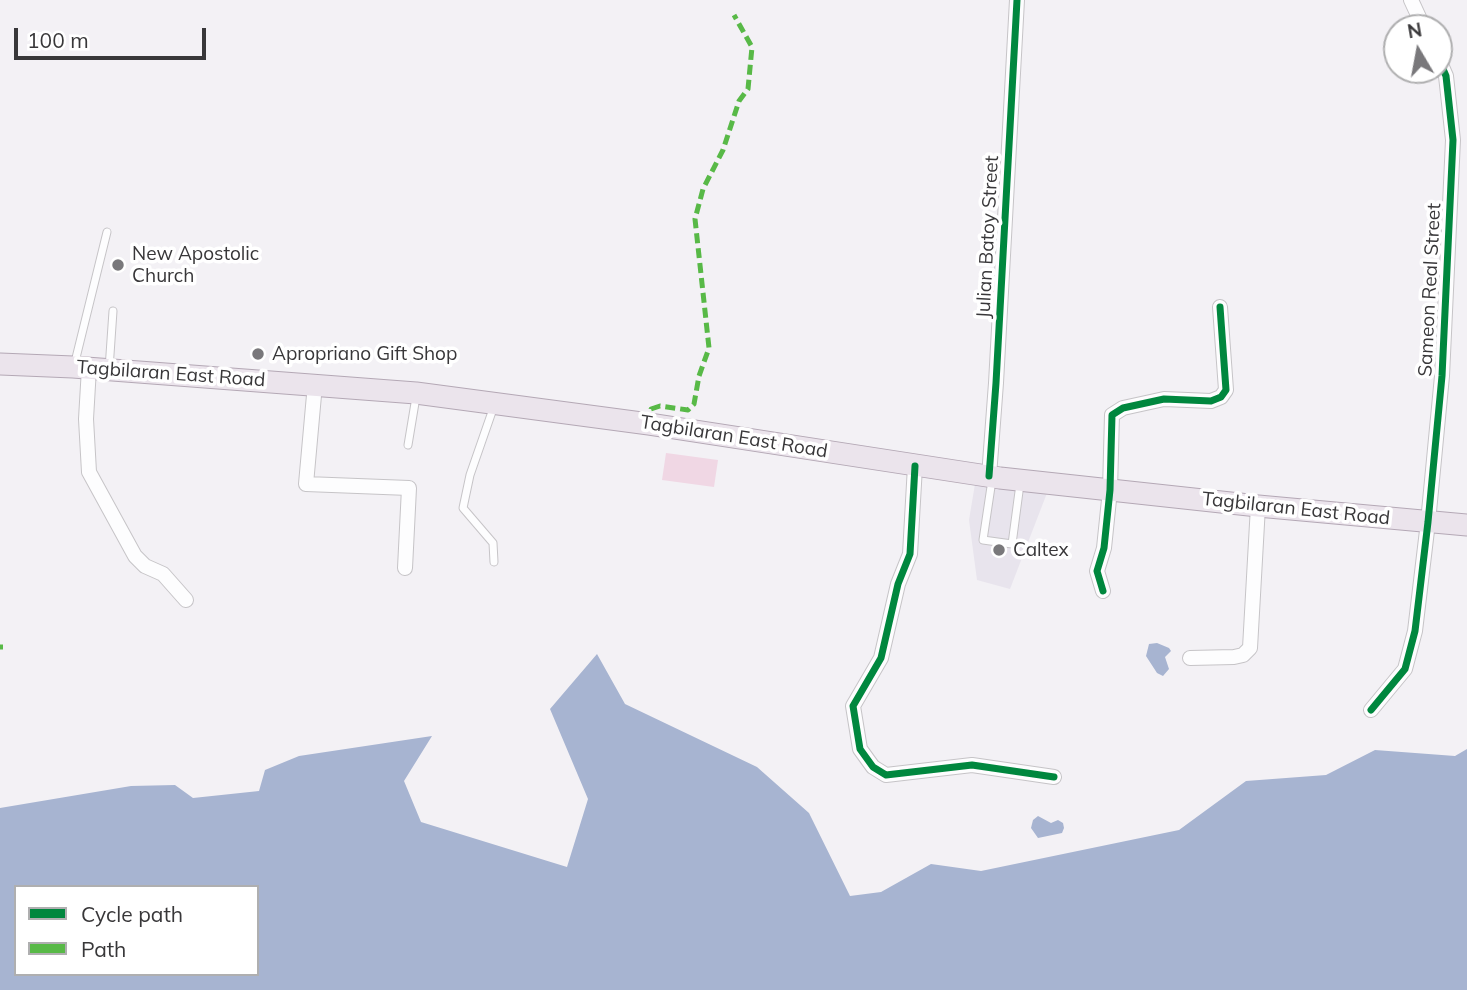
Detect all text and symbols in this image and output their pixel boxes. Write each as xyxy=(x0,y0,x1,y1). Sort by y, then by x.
scale bar xyxy=(18,14,210,58)
north arrow xyxy=(1383,14,1453,84)
text: N xyxy=(1406,17,1424,43)
text: 100 m xyxy=(27,27,89,53)
street label: Julian Batoy Street xyxy=(972,155,1004,319)
street label: Sameon Real Street xyxy=(1414,203,1446,377)
place label: New Apostolic Church xyxy=(132,243,259,287)
marker: New Apostolic Church xyxy=(110,257,126,273)
place label: Apropriano Gift Shop xyxy=(272,343,457,365)
marker: Apropriano Gift Shop xyxy=(250,346,266,362)
street label: Tagbilaran East Road xyxy=(76,356,266,392)
street label: Tagbilaran East Road xyxy=(639,411,829,463)
street label: Tagbilaran East Road xyxy=(1201,488,1391,530)
place label: Caltex xyxy=(1013,539,1069,561)
marker: Caltex xyxy=(991,542,1007,558)
legend xyxy=(14,885,259,976)
text: Cycle path xyxy=(81,901,183,927)
text: Path xyxy=(81,936,126,962)

